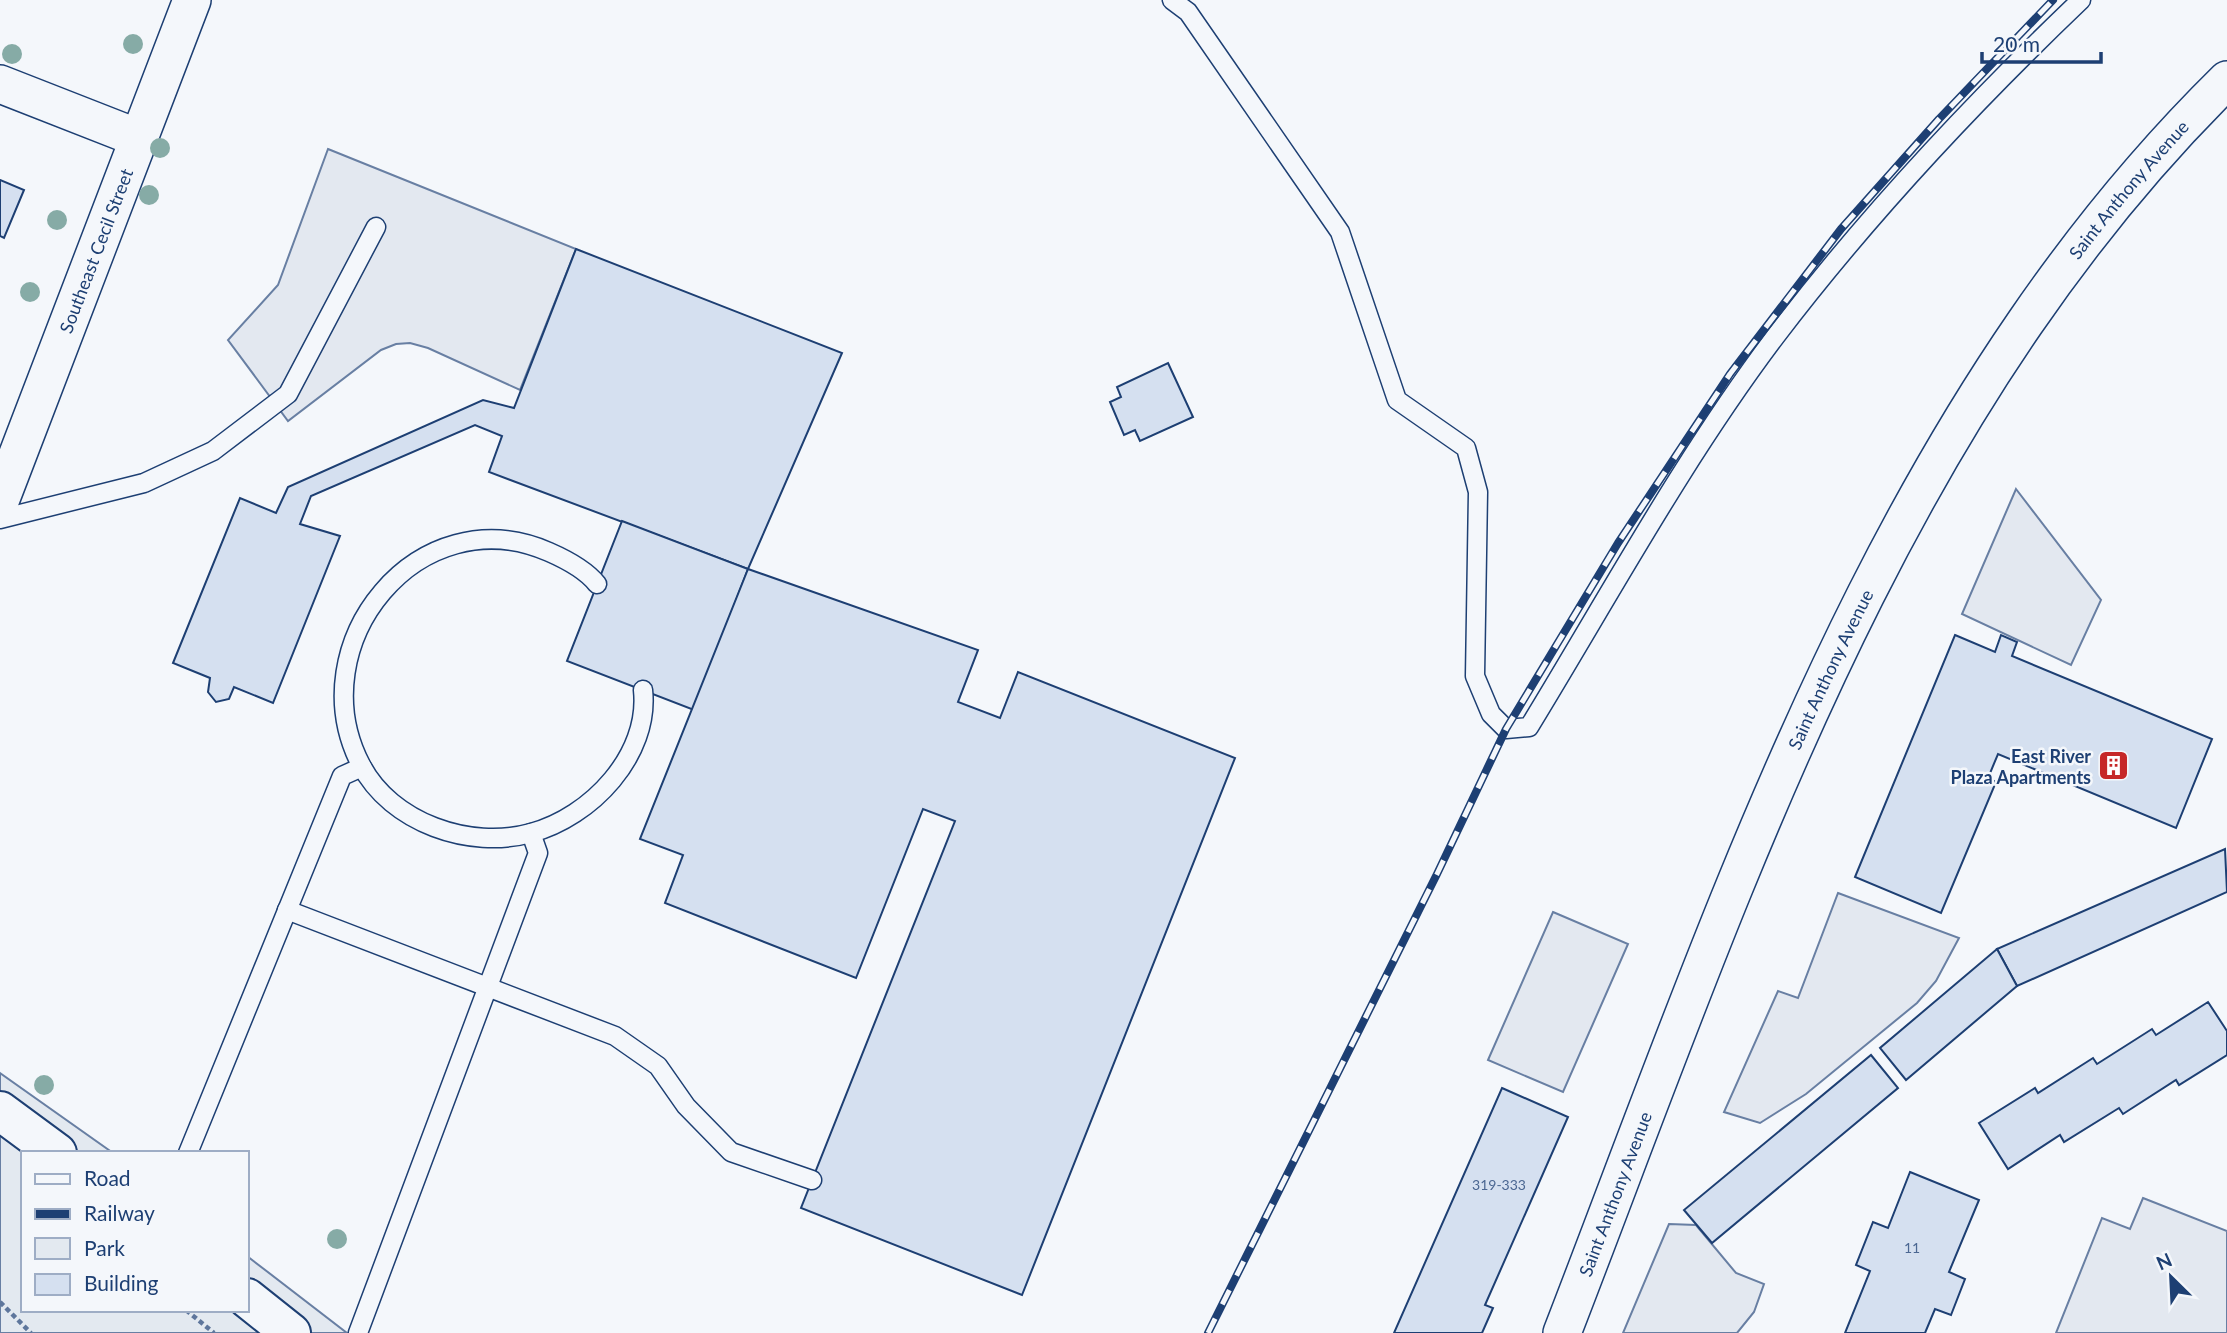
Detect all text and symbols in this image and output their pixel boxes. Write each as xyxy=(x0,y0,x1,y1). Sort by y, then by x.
scale bar xyxy=(1982,21,2101,65)
text: 20 m xyxy=(1993,31,2040,56)
street label: Saint Anthony Avenue xyxy=(2064,116,2193,263)
street label: Southeast Cecil Street xyxy=(54,165,138,336)
street label: Saint Anthony Avenue xyxy=(1783,586,1878,753)
place label: East River Plaza Apartments xyxy=(1951,745,2091,788)
building icon: East River Plaza Apartments xyxy=(2097,749,2131,783)
street label: Saint Anthony Avenue xyxy=(1574,1108,1656,1279)
legend xyxy=(21,1151,248,1312)
text: Road xyxy=(84,1165,131,1190)
house number: 319-333 xyxy=(1472,1176,1526,1193)
text: Railway xyxy=(84,1200,155,1225)
text: Park xyxy=(84,1235,125,1260)
house number: 11 xyxy=(1904,1239,1920,1256)
north arrow xyxy=(2136,1242,2206,1312)
text: N xyxy=(2153,1248,2175,1274)
text: Building xyxy=(84,1270,159,1295)

